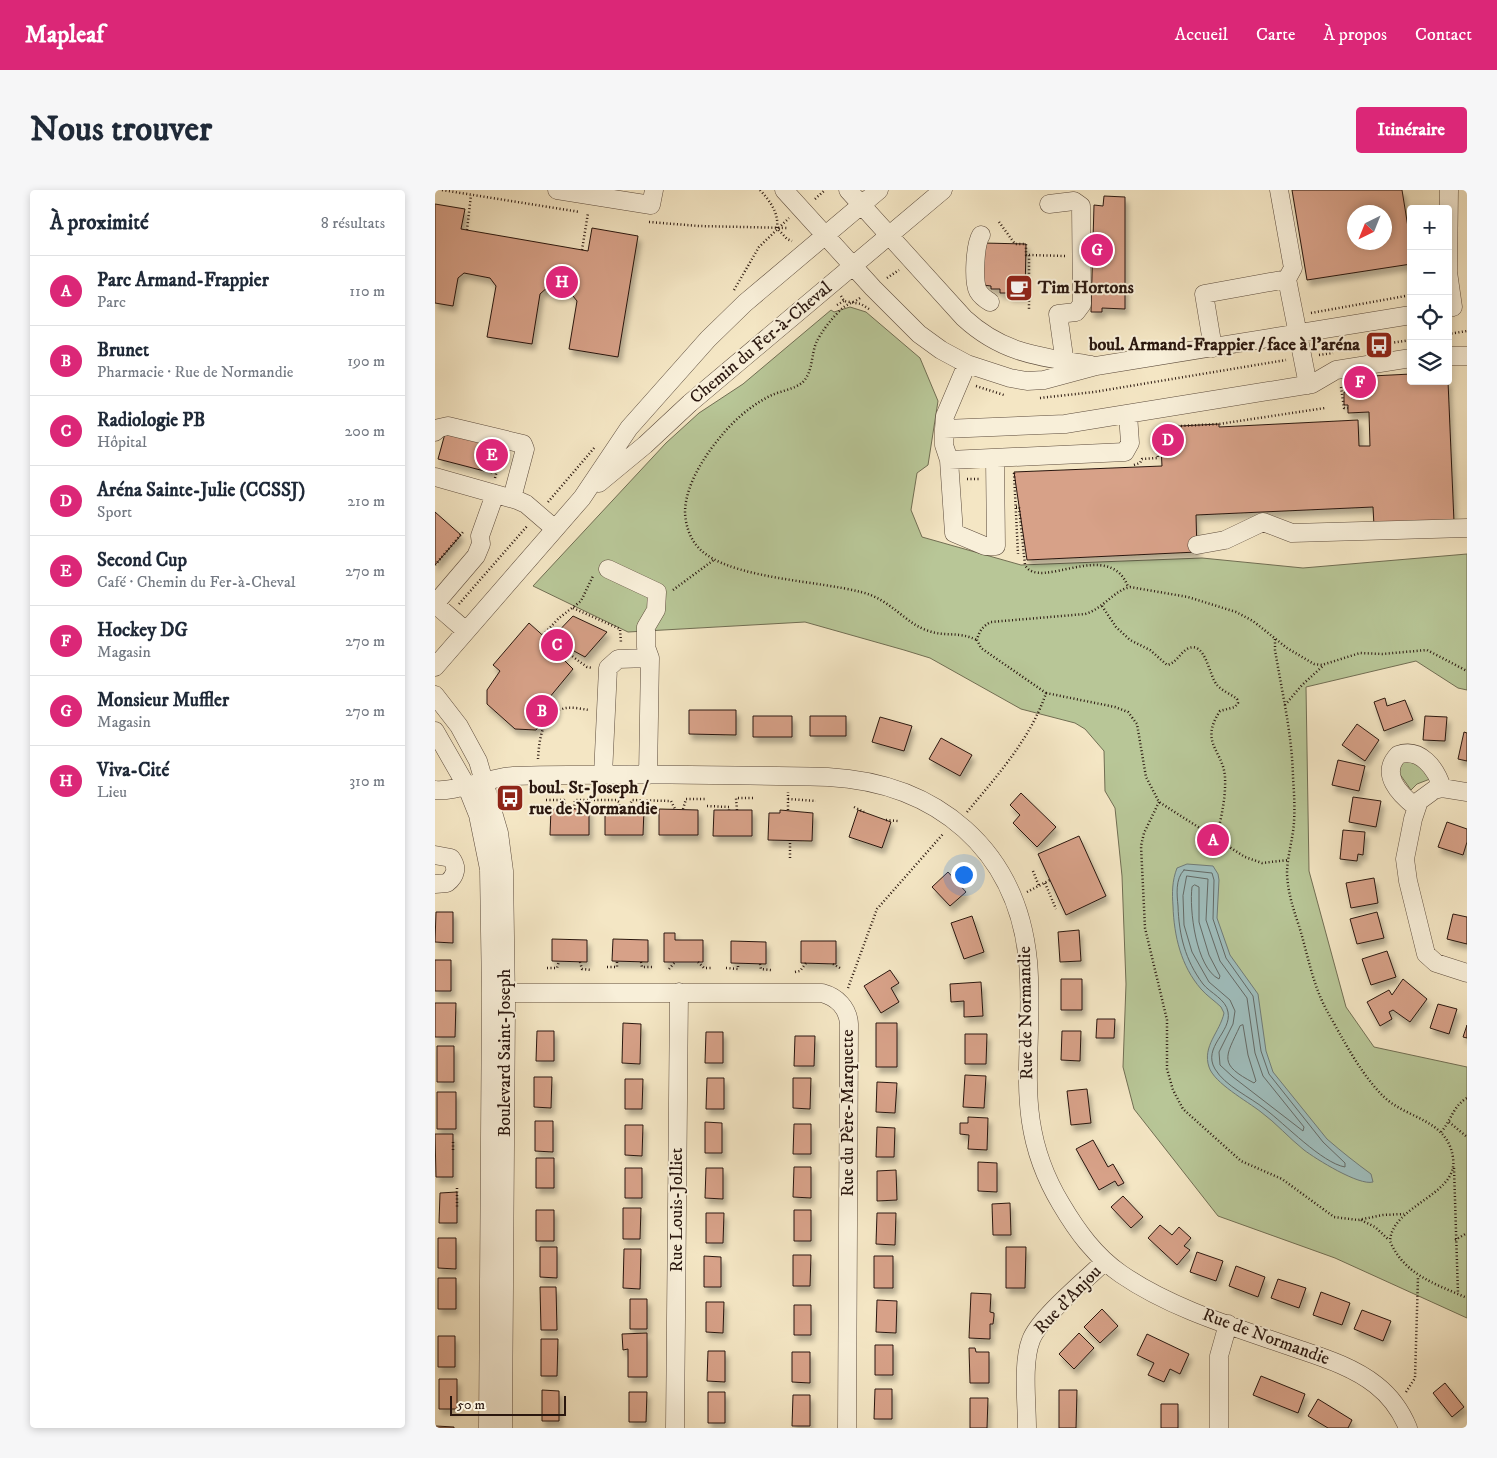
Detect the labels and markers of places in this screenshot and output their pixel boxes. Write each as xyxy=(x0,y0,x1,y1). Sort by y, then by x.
pin: G xyxy=(1081,231,1113,269)
pin: H xyxy=(546,263,578,301)
cafe icon: Tim Hortons xyxy=(1004,273,1034,303)
place label: Tim Hortons xyxy=(1037,277,1134,299)
bus stop icon: boul. Armand-Frappier / face à l'aréna xyxy=(1364,330,1394,360)
place label: boul. Armand-Frappier / face à l'aréna xyxy=(1088,334,1360,356)
pin: F xyxy=(1344,363,1376,401)
pin: D xyxy=(1152,421,1184,459)
pin: E xyxy=(476,436,508,474)
pin: C xyxy=(541,626,573,664)
pin: B xyxy=(526,692,558,730)
place label: boul. St-Joseph / rue de Normandie xyxy=(528,777,658,820)
bus stop icon: boul. St-Joseph / rue de Normandie xyxy=(495,783,525,813)
pin: A xyxy=(1197,821,1229,859)

